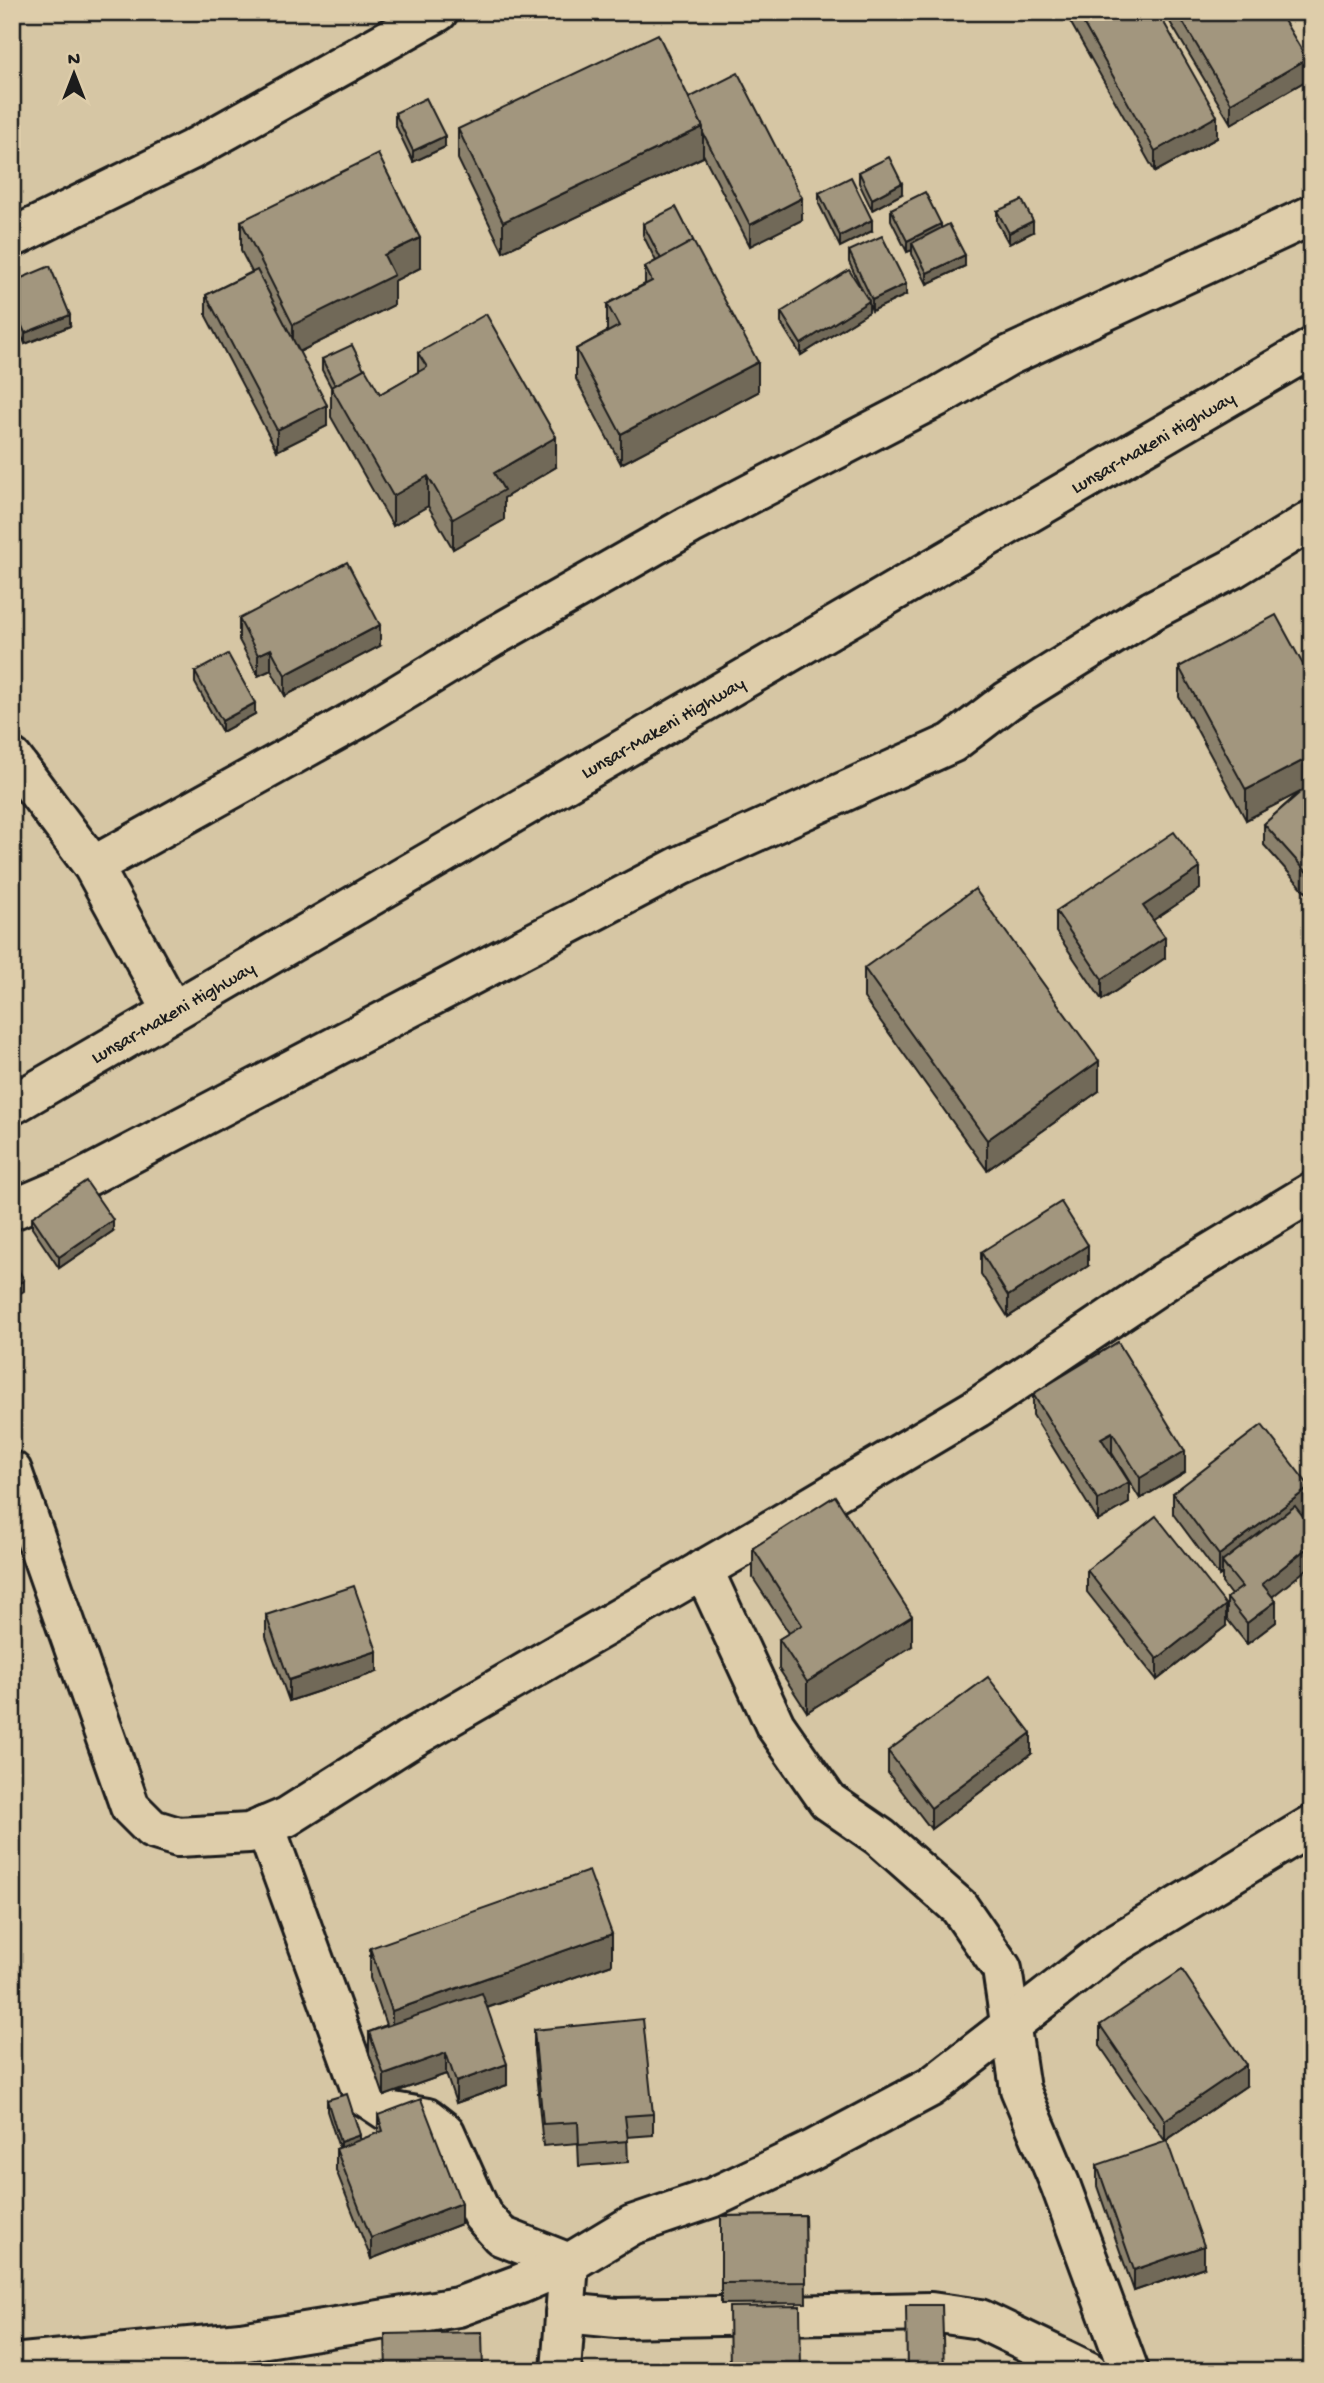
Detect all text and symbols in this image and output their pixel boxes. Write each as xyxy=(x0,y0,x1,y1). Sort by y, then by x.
north arrow xyxy=(38,38,108,108)
text: N xyxy=(68,49,80,72)
street label: Lunsar-Makeni Highway xyxy=(1068,387,1240,500)
street label: Lunsar-Makeni Highway xyxy=(578,672,750,785)
street label: Lunsar-Makeni Highway xyxy=(88,957,260,1070)

